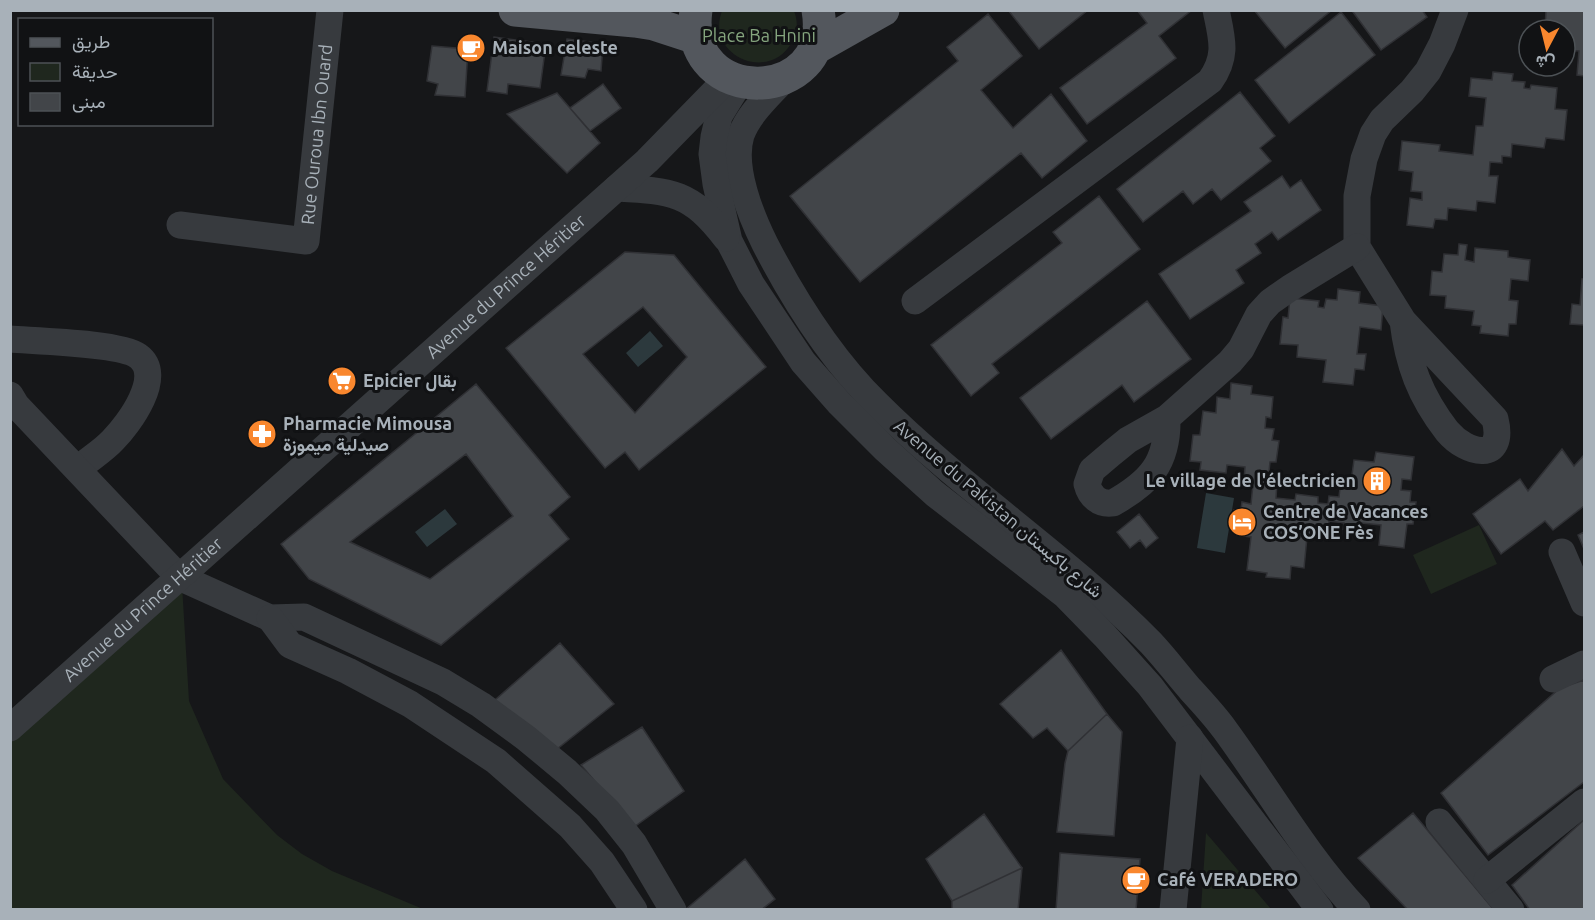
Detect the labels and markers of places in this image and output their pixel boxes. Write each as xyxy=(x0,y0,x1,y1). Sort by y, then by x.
cafe icon: Maison celeste xyxy=(455,32,487,64)
place label: Maison celeste xyxy=(492,37,618,57)
supermarket icon: Epicier بقال xyxy=(326,365,358,397)
place label: Epicier بقال xyxy=(363,370,457,392)
place label: Pharmacie Mimousa صيدلية ميموزة xyxy=(283,413,452,456)
pharmacy icon: Pharmacie Mimousa صيدلية ميموزة xyxy=(246,418,278,450)
building icon: Le village de l'électricien xyxy=(1361,465,1393,497)
place label: Le village de l'électricien xyxy=(1145,470,1356,490)
place label: Centre de Vacances COS’ONE Fès xyxy=(1263,501,1428,542)
hotel icon: Centre de Vacances COS’ONE Fès xyxy=(1226,506,1258,538)
cafe icon: Café VERADERO xyxy=(1120,864,1152,896)
place label: Café VERADERO xyxy=(1157,869,1298,889)

